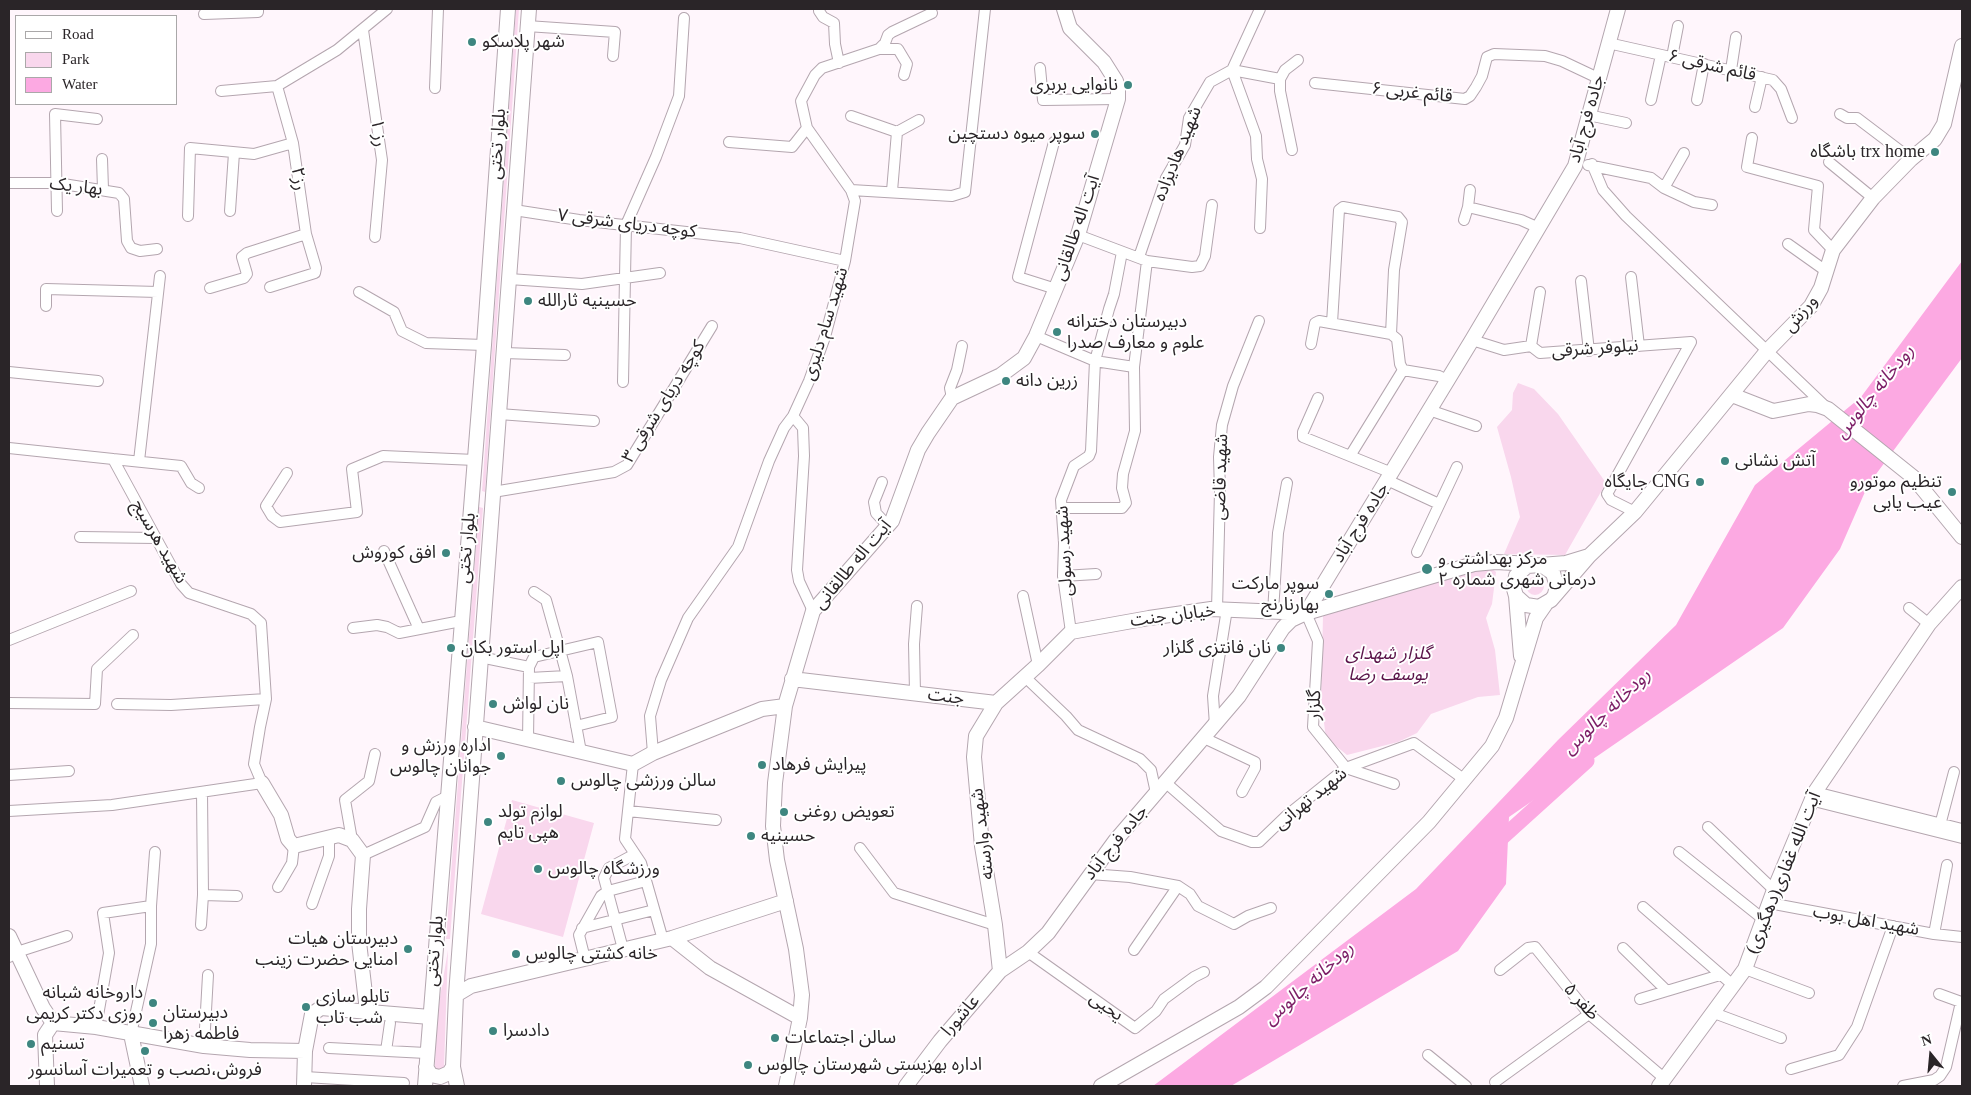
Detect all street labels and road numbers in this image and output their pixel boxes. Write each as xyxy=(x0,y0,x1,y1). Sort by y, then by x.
street label: قائم شرقی ۶ xyxy=(1666,45,1758,87)
street label: جاده فرج آباد xyxy=(1564,73,1610,165)
street label: قائم غربی ۶ xyxy=(1370,78,1454,108)
street label: شهید هادیزاده xyxy=(1149,103,1207,205)
street label: بلوار تختی xyxy=(485,108,511,180)
street label: رز ۱ xyxy=(365,118,391,148)
street label: رز۲ xyxy=(286,166,310,192)
street label: آیت اله طالقانی xyxy=(1049,172,1105,284)
street label: بهار یک xyxy=(48,173,104,201)
street label: کوچه دریای شرقی ۷ xyxy=(556,205,698,243)
street label: شهید سام دلیری xyxy=(799,265,853,383)
street label: ورزش xyxy=(1779,291,1823,337)
street label: نیلوفر شرقی xyxy=(1551,335,1639,363)
street label: کوچه دریای شرقی ۳ xyxy=(618,337,710,467)
street label: شهید قاضی xyxy=(1209,433,1233,521)
street label: جاده فرج آباد xyxy=(1328,479,1394,567)
street label: شهید هرسیج xyxy=(126,496,192,588)
street label: شهید رسولی xyxy=(1052,505,1078,597)
street label: بلوار تختی xyxy=(453,512,481,584)
street label: آیت اله طالقانی xyxy=(809,516,897,614)
street label: خیابان جنت xyxy=(1129,600,1217,632)
street label: جنت xyxy=(927,684,965,710)
street label: گلزار xyxy=(1304,689,1326,721)
street label: شهید تهرانی xyxy=(1270,763,1352,835)
street label: شهید وارسته xyxy=(967,787,999,881)
street label: آیت الله غفاری(دهگیری) xyxy=(1742,789,1826,957)
street label: جاده فرج آباد xyxy=(1079,801,1153,885)
street label: شهید اهل بوب xyxy=(1811,901,1921,941)
street label: بلوار تختی xyxy=(421,915,449,987)
street label: ظفر ۵ xyxy=(1559,979,1603,1025)
street label: یحیی xyxy=(1085,988,1127,1026)
street label: عاشورا xyxy=(937,991,985,1041)

